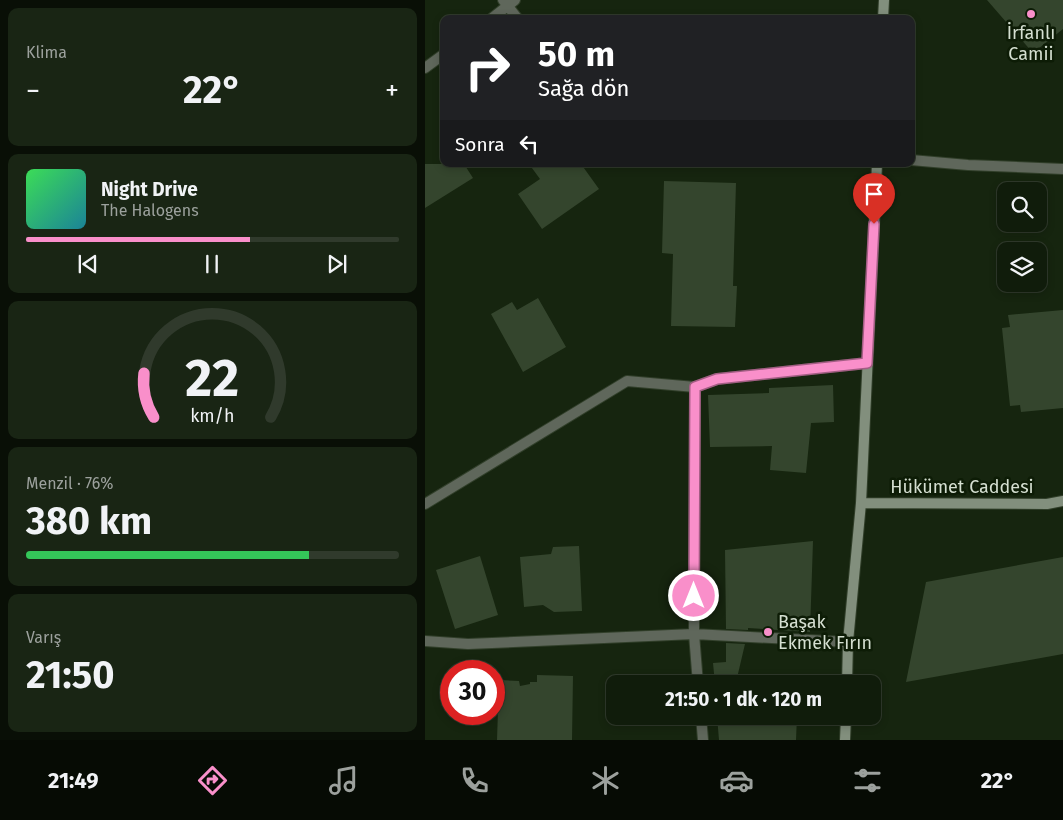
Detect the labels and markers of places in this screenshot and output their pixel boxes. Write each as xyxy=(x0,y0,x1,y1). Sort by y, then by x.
marker: İrfanlı Camii xyxy=(1025,8,1037,20)
place label: İrfanlı Camii xyxy=(1007,22,1055,65)
pin xyxy=(853,173,895,224)
place label: Başak Ekmek Fırın xyxy=(778,611,872,654)
marker: Başak Ekmek Fırın xyxy=(762,626,774,638)

